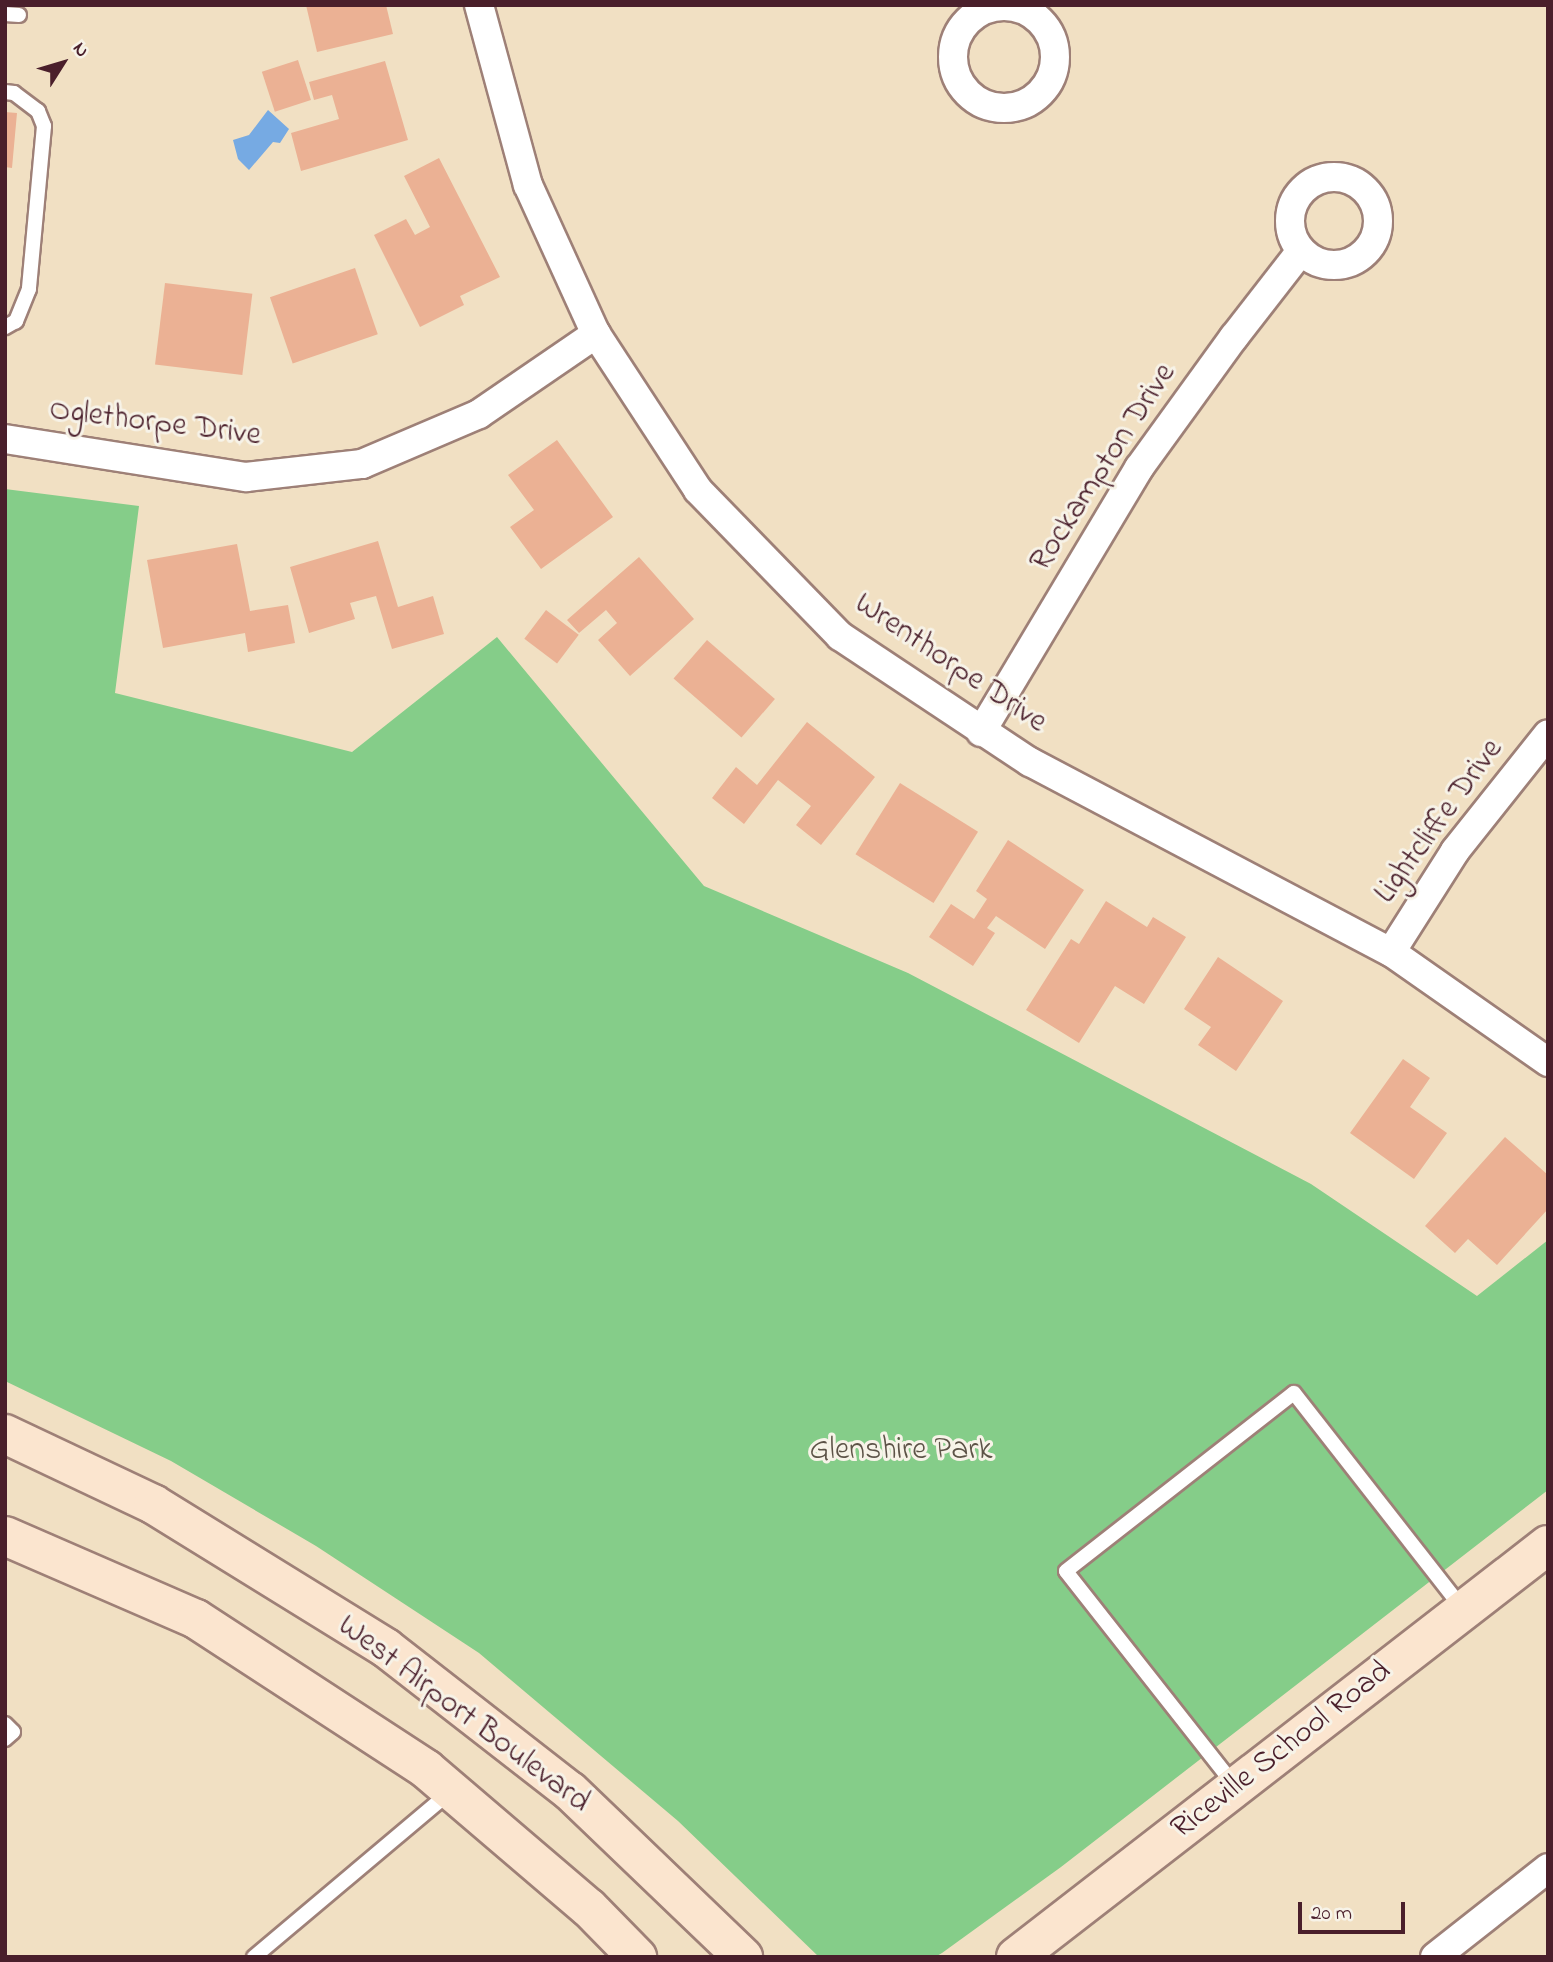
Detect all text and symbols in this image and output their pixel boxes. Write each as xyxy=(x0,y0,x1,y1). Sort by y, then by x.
north arrow xyxy=(28,28,98,98)
text: N xyxy=(66,37,95,63)
street label: Rockampton Drive xyxy=(1023,357,1185,579)
street label: Oglethorpe Drive xyxy=(47,392,263,456)
street label: Wrenthorpe Drive xyxy=(846,585,1054,743)
street label: Lightcliffe Drive xyxy=(1367,732,1513,912)
park label: Glenshire Park xyxy=(810,1432,992,1470)
street label: West Airport Boulevard xyxy=(329,1608,597,1822)
street label: Riceville School Road xyxy=(1164,1653,1400,1849)
scale bar xyxy=(1301,1888,1408,1932)
text: 20 m xyxy=(1311,1899,1352,1929)

